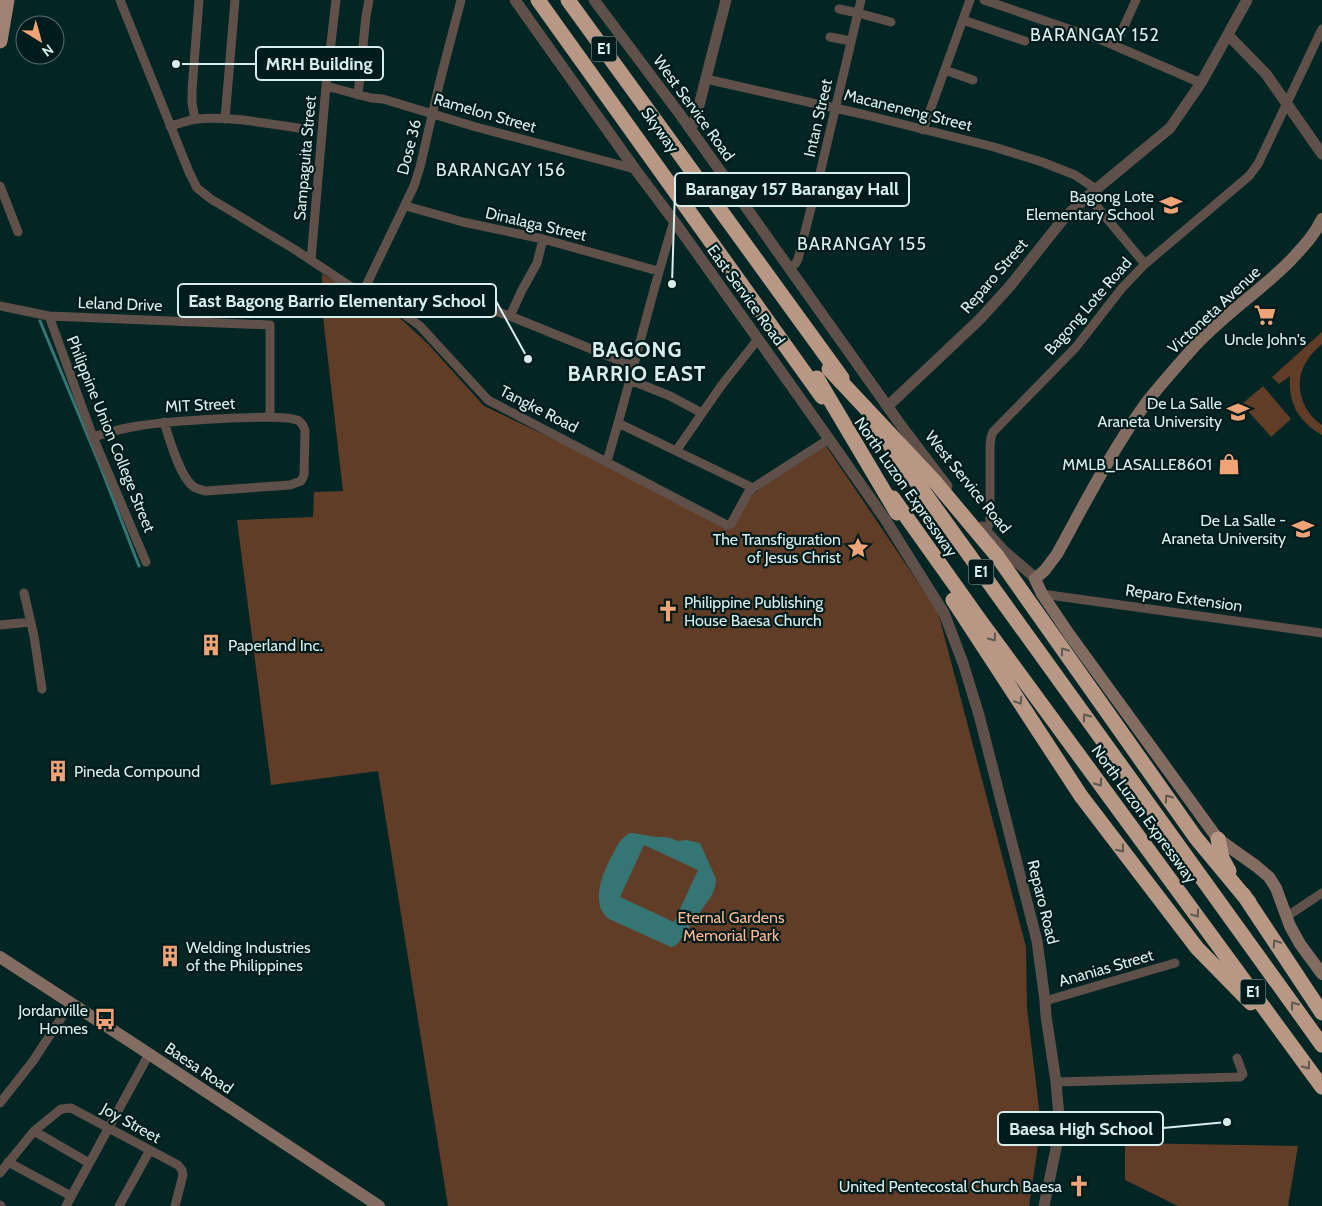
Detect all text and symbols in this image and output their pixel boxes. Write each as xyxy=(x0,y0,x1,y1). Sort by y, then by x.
north arrow xyxy=(15,15,65,65)
district label: BARANGAY 152 xyxy=(1030,24,1160,46)
road number: E1 xyxy=(592,36,616,62)
text: N xyxy=(38,40,57,61)
callout: MRH Building xyxy=(256,47,383,80)
street label: West Service Road xyxy=(649,52,739,164)
text: MRH Building xyxy=(266,53,372,75)
street label: Intan Street xyxy=(800,77,836,159)
street label: Macaneneng Street xyxy=(842,85,975,135)
street label: Ramelon Street xyxy=(432,89,539,137)
street label: Sampaguita Street xyxy=(290,94,320,221)
street label: Skyway xyxy=(637,104,683,156)
street label: Dose 36 xyxy=(393,117,425,177)
district label: BARANGAY 156 xyxy=(436,159,566,181)
callout: Barangay 157 Barangay Hall xyxy=(675,173,909,206)
text: Barangay 157 Barangay Hall xyxy=(685,178,899,200)
place label: Bagong Lote Elementary School xyxy=(1026,187,1154,224)
school or university icon: Bagong Lote Elementary School xyxy=(1158,192,1184,218)
street label: Dinalaga Street xyxy=(484,203,589,245)
district label: BARANGAY 155 xyxy=(797,233,927,255)
street label: Reparo Street xyxy=(956,234,1032,317)
street label: East Service Road xyxy=(703,241,789,349)
street label: Bagong Lote Road xyxy=(1041,253,1135,359)
street label: Victoneta Avenue xyxy=(1164,262,1264,358)
callout: East Bagong Barrio Elementary School xyxy=(178,284,496,317)
text: East Bagong Barrio Elementary School xyxy=(188,290,486,312)
street label: Leland Drive xyxy=(77,293,163,315)
supermarket icon: Uncle John's xyxy=(1252,302,1278,328)
place label: Uncle John's xyxy=(1224,330,1306,349)
street label: Philippine Union College Street xyxy=(63,333,159,536)
district label: BAGONG BARRIO EAST xyxy=(567,337,707,386)
street label: Tangke Road xyxy=(497,381,581,437)
street label: MIT Street xyxy=(164,394,236,416)
place label: De La Salle Araneta University xyxy=(1098,394,1222,431)
school or university icon: De La Salle Araneta University xyxy=(1225,399,1251,425)
street label: North Luzon Expressway xyxy=(851,413,961,561)
street label: West Service Road xyxy=(921,427,1015,537)
shop icon: MMLB_LASALLE8601 xyxy=(1216,451,1242,477)
place label: MMLB_LASALLE8601 xyxy=(1062,455,1212,474)
place label: De La Salle - Araneta University xyxy=(1162,511,1286,548)
school or university icon: De La Salle - Araneta University xyxy=(1290,516,1316,542)
place label: The Transfiguration of Jesus Christ xyxy=(713,530,842,567)
place icon: The Transfiguration of Jesus Christ xyxy=(845,535,871,561)
road number: E1 xyxy=(968,560,994,584)
street label: Reparo Extension xyxy=(1124,580,1244,616)
place label: Philippine Publishing House Baesa Church xyxy=(684,593,824,630)
church icon: Philippine Publishing House Baesa Church xyxy=(655,598,681,624)
building icon: Paperland Inc. xyxy=(198,632,224,658)
one-way arrow xyxy=(987,632,996,642)
place label: Paperland Inc. xyxy=(228,636,323,655)
one-way arrow xyxy=(1061,647,1070,657)
one-way arrow xyxy=(1013,695,1022,705)
one-way arrow xyxy=(1083,713,1092,723)
street label: North Luzon Expressway xyxy=(1087,741,1201,887)
building icon: Pineda Compound xyxy=(45,758,71,784)
place label: Pineda Compound xyxy=(74,762,200,781)
one-way arrow xyxy=(1094,777,1102,786)
one-way arrow xyxy=(1165,795,1174,804)
one-way arrow xyxy=(1116,843,1124,852)
street label: Reparo Road xyxy=(1023,858,1063,946)
park label: Eternal Gardens Memorial Park xyxy=(677,908,785,945)
one-way arrow xyxy=(1190,908,1198,917)
place label: Welding Industries of the Philippines xyxy=(186,938,311,975)
one-way arrow xyxy=(1273,940,1282,949)
building icon: Welding Industries of the Philippines xyxy=(157,943,183,969)
street label: Ananias Street xyxy=(1056,945,1156,991)
road number: E1 xyxy=(1240,980,1266,1004)
place label: Jordanville Homes xyxy=(17,1001,88,1038)
one-way arrow xyxy=(1291,1002,1299,1011)
bus stop icon: Jordanville Homes xyxy=(92,1006,118,1032)
street label: Baesa Road xyxy=(161,1038,237,1098)
one-way arrow xyxy=(1301,1060,1310,1070)
street label: Joy Street xyxy=(97,1098,165,1147)
callout: Baesa High School xyxy=(998,1112,1163,1145)
text: Baesa High School xyxy=(1009,1118,1153,1140)
church icon: United Pentecostal Church Baesa xyxy=(1066,1173,1092,1199)
place label: United Pentecostal Church Baesa xyxy=(839,1177,1062,1196)

